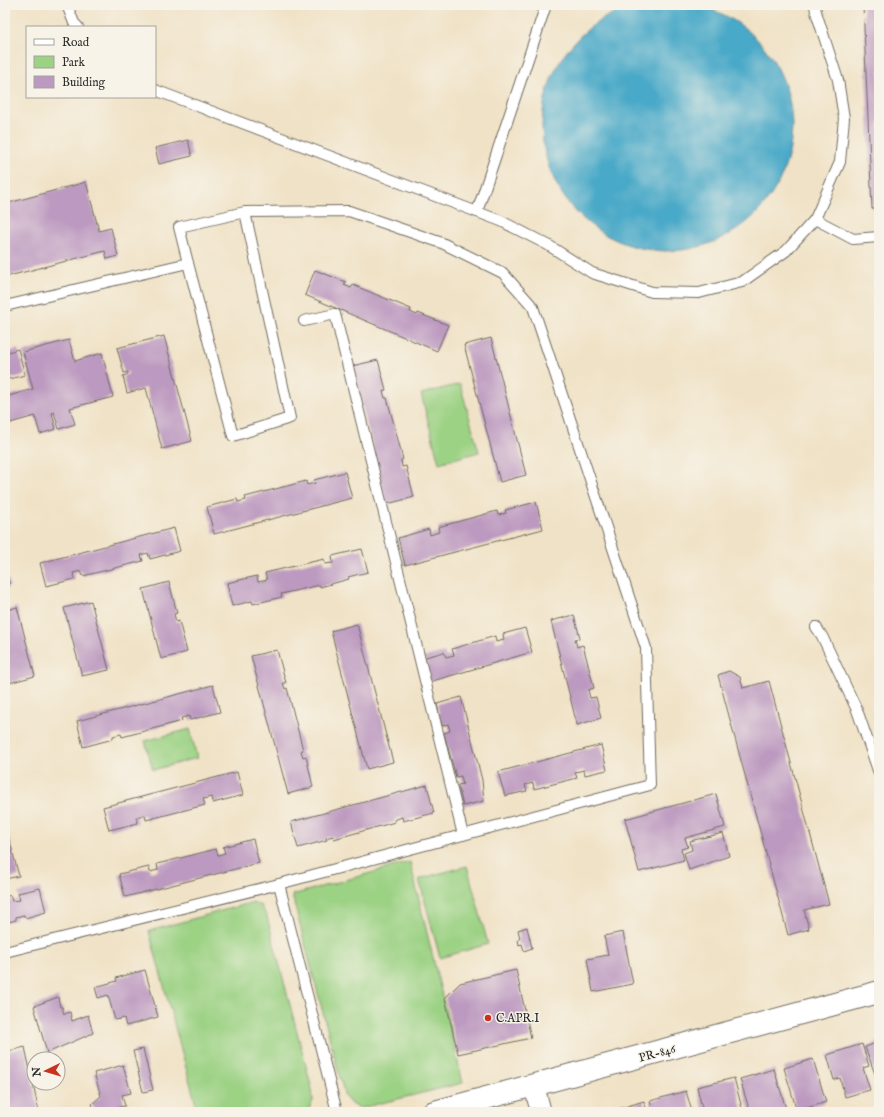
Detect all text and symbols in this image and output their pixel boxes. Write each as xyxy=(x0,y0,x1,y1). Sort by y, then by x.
legend xyxy=(26,26,156,98)
text: Road xyxy=(62,35,90,50)
text: Park xyxy=(62,55,85,70)
text: Building xyxy=(62,75,106,90)
place label: C.APR.I xyxy=(496,1011,539,1026)
marker: C.APR.I xyxy=(483,1013,493,1023)
street label: PR-846 xyxy=(637,1041,678,1066)
north arrow xyxy=(26,1051,66,1091)
text: N xyxy=(30,1066,45,1078)

